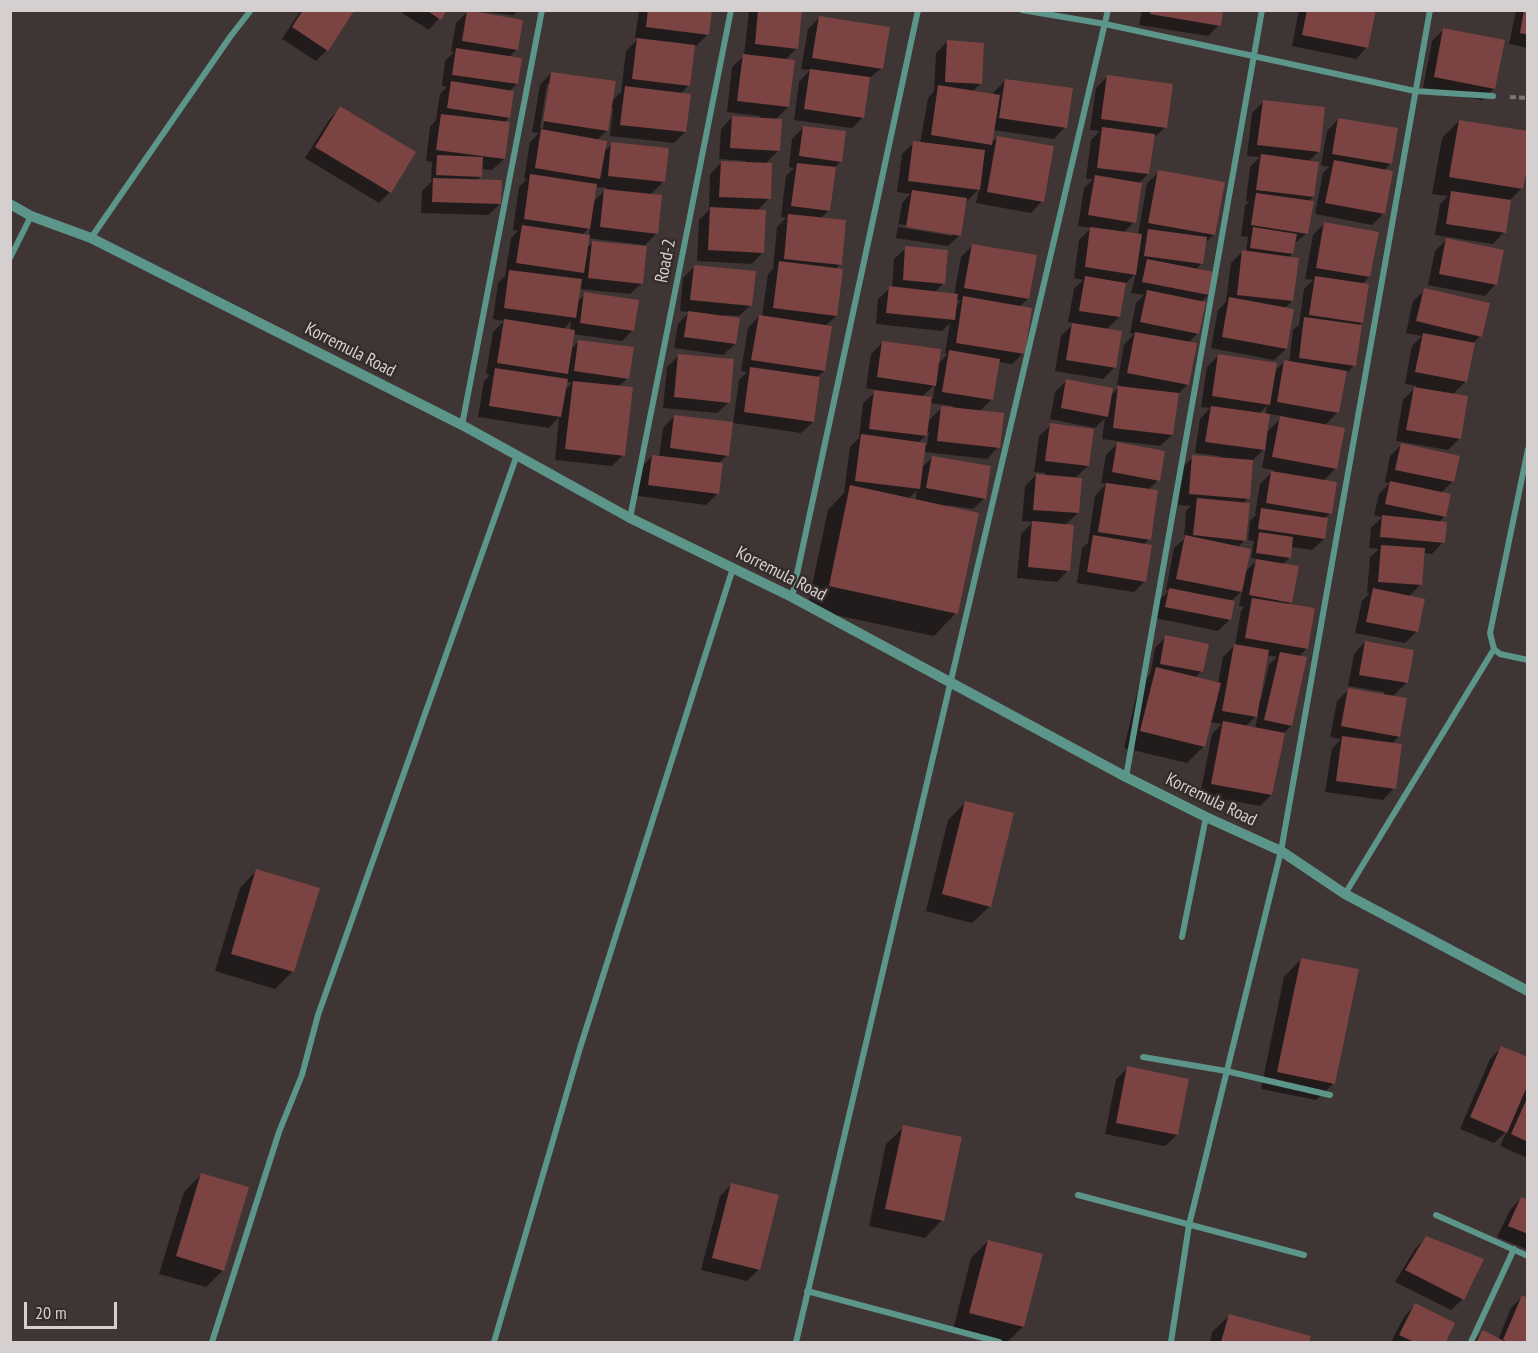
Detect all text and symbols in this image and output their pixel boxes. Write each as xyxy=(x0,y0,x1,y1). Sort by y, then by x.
street label: Road-2 xyxy=(651,237,681,285)
street label: Korremula Road xyxy=(301,318,399,382)
street label: Korremula Road xyxy=(732,542,830,606)
street label: Korremula Road xyxy=(1162,769,1260,831)
scale bar xyxy=(27,1290,120,1328)
text: 20 m xyxy=(35,1301,67,1324)

